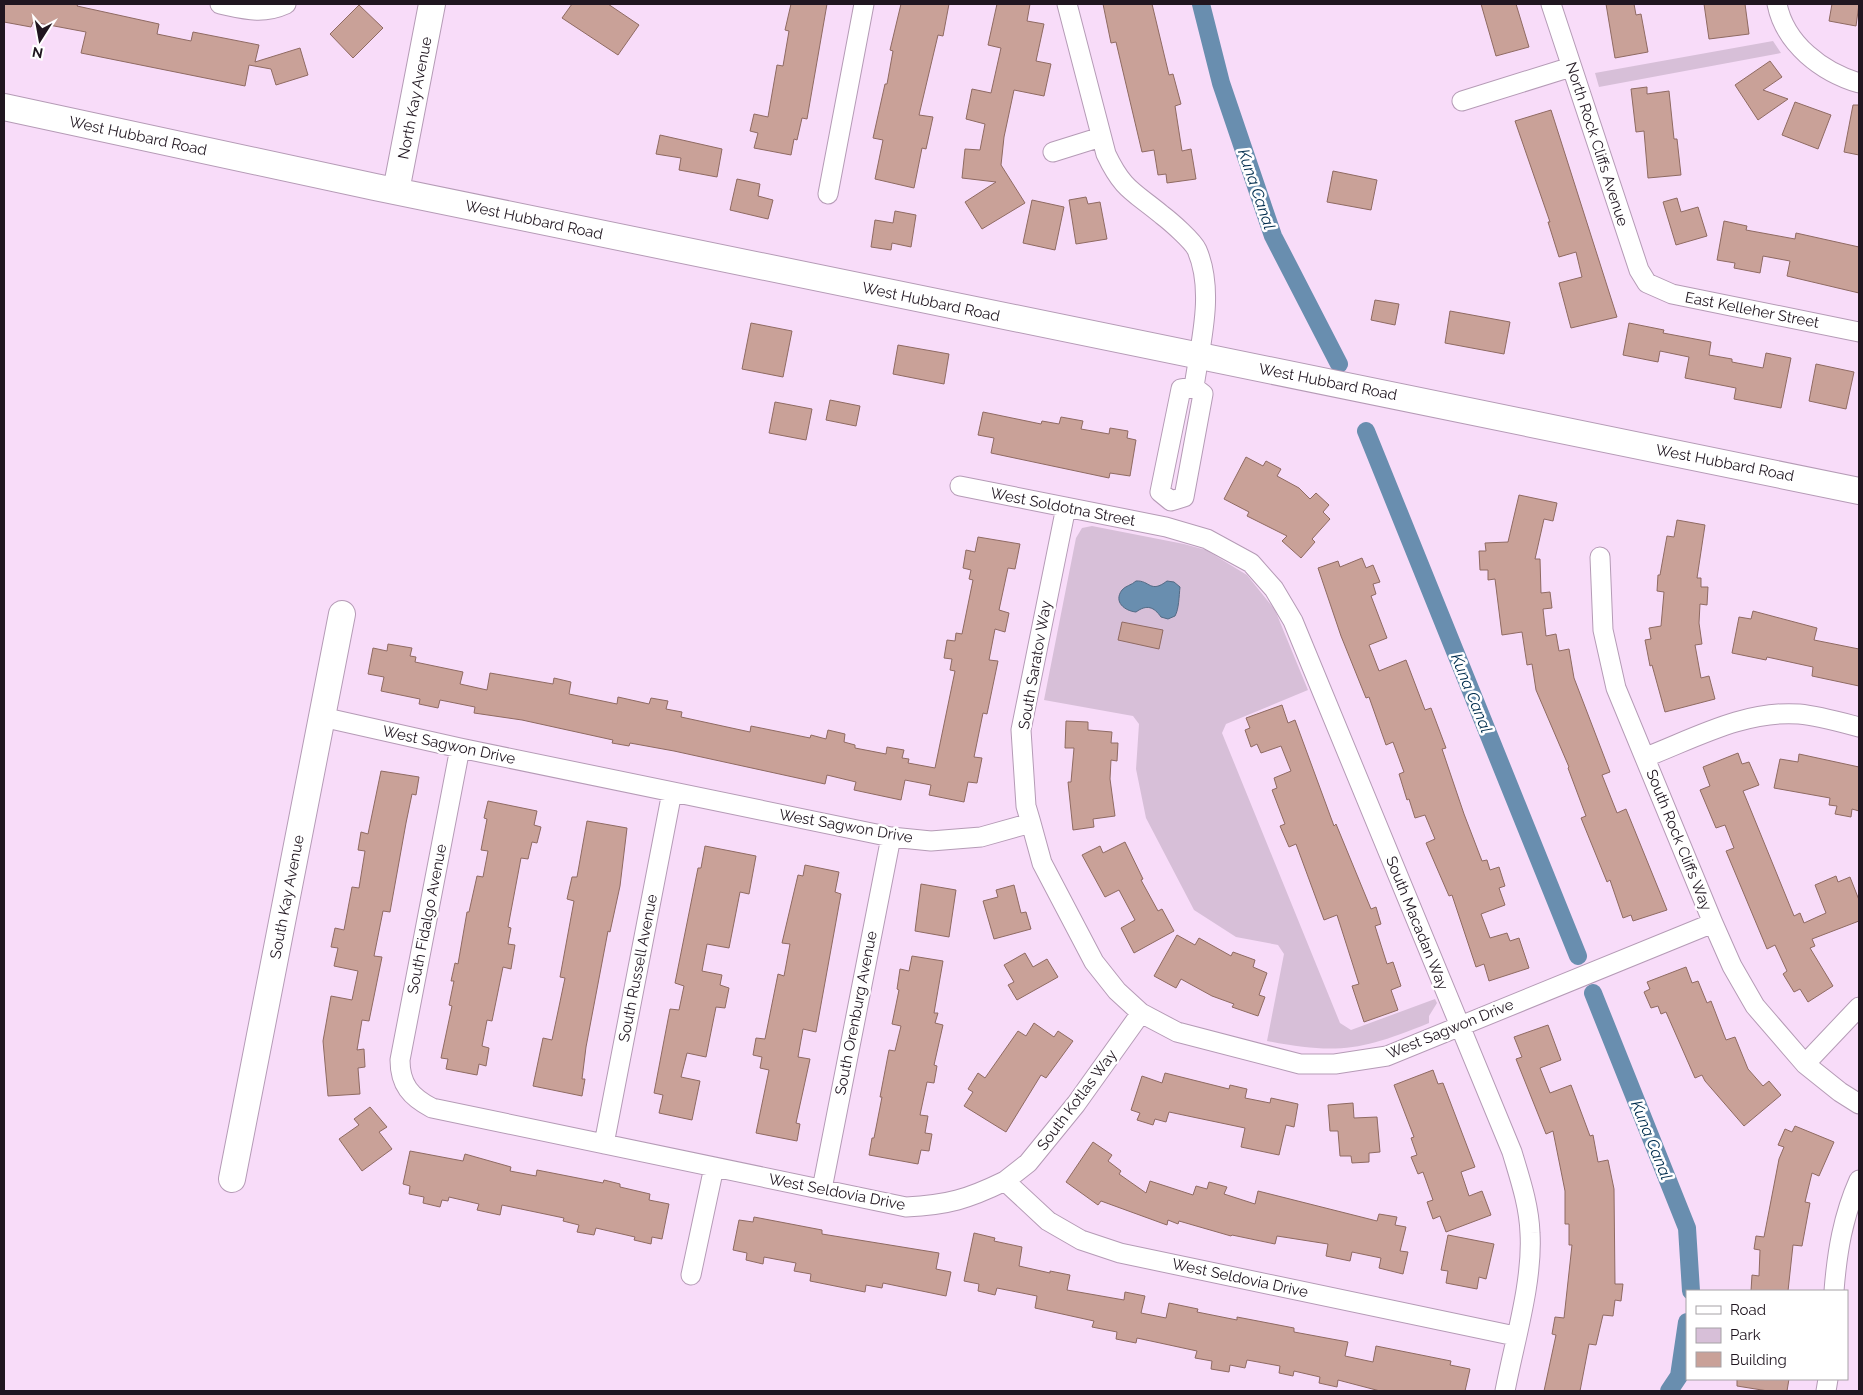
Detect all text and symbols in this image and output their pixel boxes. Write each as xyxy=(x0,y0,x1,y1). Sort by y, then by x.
north arrow xyxy=(15,15,65,65)
street label: North Kay Avenue xyxy=(394,35,436,161)
text: N xyxy=(31,44,44,62)
street label: North Rock Cliffs Avenue xyxy=(1562,60,1632,228)
street label: West Hubbard Road xyxy=(67,113,209,159)
water label: Kuna Canal xyxy=(1234,146,1279,232)
street label: West Hubbard Road xyxy=(463,197,605,243)
street label: West Hubbard Road xyxy=(860,279,1002,325)
street label: East Kelleher Street xyxy=(1683,288,1821,332)
street label: West Hubbard Road xyxy=(1257,360,1399,404)
street label: West Hubbard Road xyxy=(1654,441,1796,485)
street label: West Soldotna Street xyxy=(989,484,1137,530)
street label: South Saratov Way xyxy=(1015,599,1055,731)
water label: Kuna Canal xyxy=(1447,651,1496,736)
street label: West Sagwon Drive xyxy=(381,722,517,768)
street label: South Rock Cliffs Way xyxy=(1642,767,1716,913)
street label: West Sagwon Drive xyxy=(778,805,914,847)
street label: South Kay Avenue xyxy=(266,833,308,960)
street label: South Fidalgo Avenue xyxy=(404,842,450,996)
street label: South Macadan Way xyxy=(1382,853,1452,993)
street label: South Russell Avenue xyxy=(615,892,661,1043)
street label: South Orenburg Avenue xyxy=(831,929,881,1097)
street label: West Sagwon Drive xyxy=(1384,995,1516,1063)
street label: South Kotlas Way xyxy=(1033,1046,1121,1154)
water label: Kuna Canal xyxy=(1627,1098,1676,1183)
street label: West Seldovia Drive xyxy=(767,1170,907,1214)
street label: West Seldovia Drive xyxy=(1170,1255,1310,1301)
legend xyxy=(1686,1290,1848,1380)
text: Road xyxy=(1730,1301,1766,1319)
text: Park xyxy=(1730,1326,1761,1344)
text: Building xyxy=(1730,1351,1787,1369)

